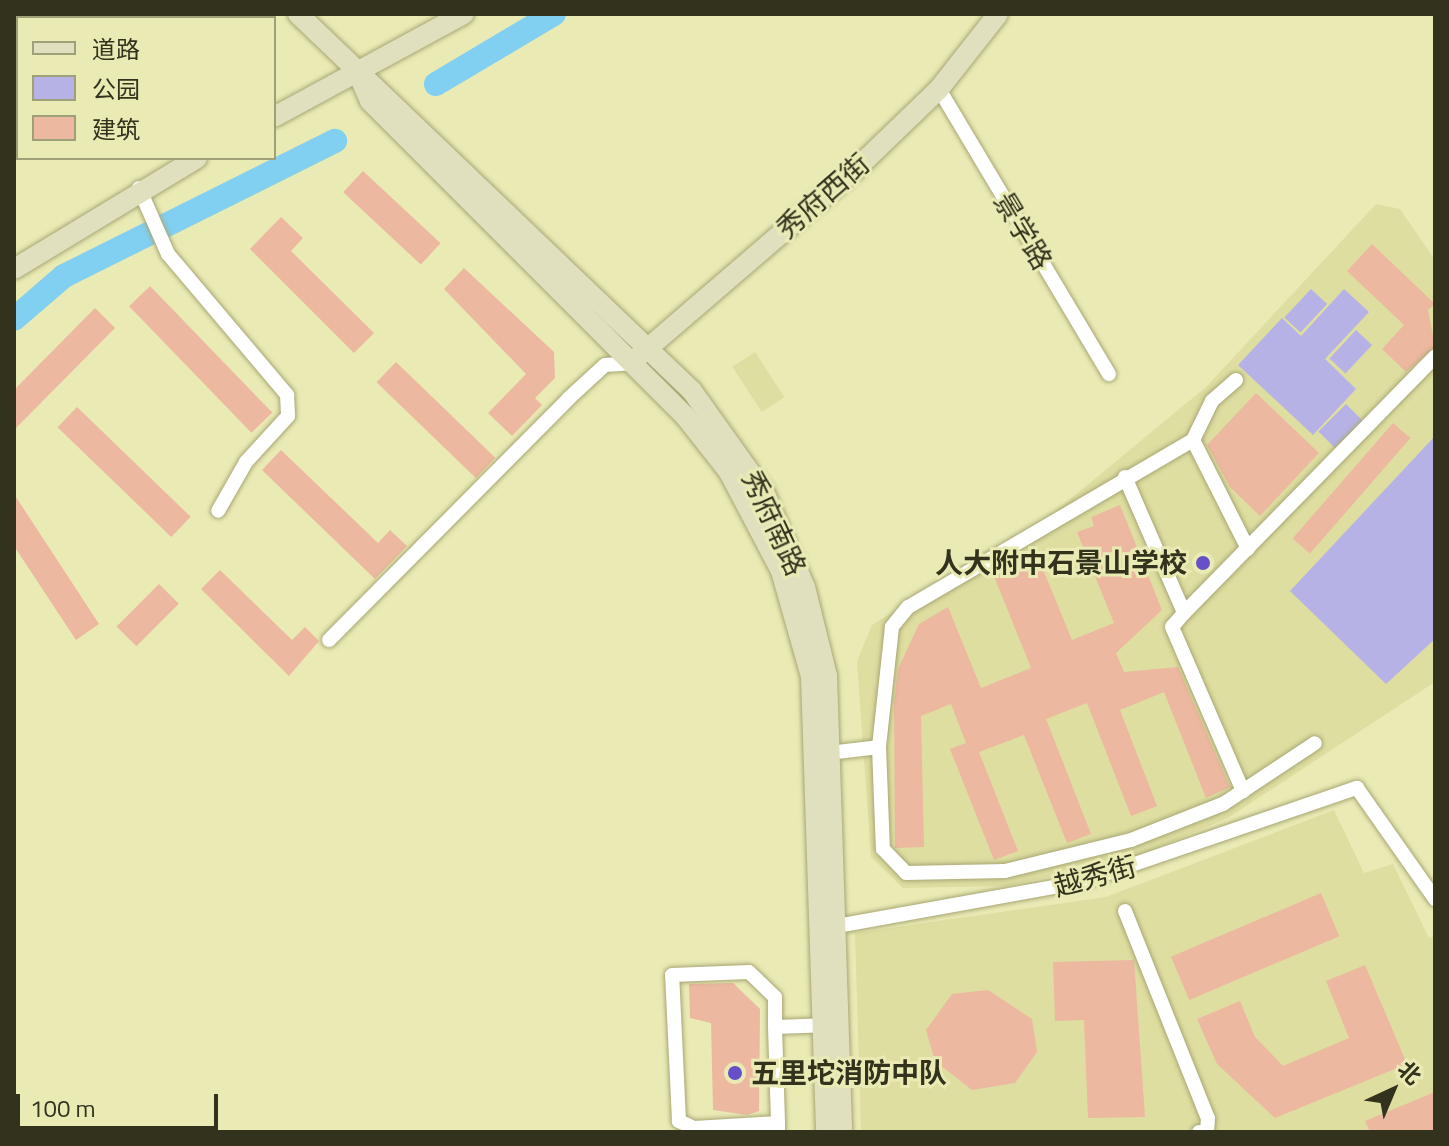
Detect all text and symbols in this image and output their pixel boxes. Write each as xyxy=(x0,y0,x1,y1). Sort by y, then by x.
legend xyxy=(16,16,276,160)
text: 道路 xyxy=(92,31,140,67)
text: 公园 xyxy=(92,71,140,107)
text: 建筑 xyxy=(92,111,140,147)
street label: 秀府西街 xyxy=(770,147,876,245)
street label: 景学路 xyxy=(987,186,1059,276)
street label: 秀府南路 xyxy=(735,465,813,581)
place label: 人大附中石景山学校 xyxy=(935,546,1187,580)
marker: 人大附中石景山学校 xyxy=(1194,554,1212,572)
street label: 越秀街 xyxy=(1050,849,1140,903)
north arrow xyxy=(1353,1050,1433,1130)
text: 北 xyxy=(1390,1053,1429,1093)
place label: 五里坨消防中队 xyxy=(751,1056,947,1090)
marker: 五里坨消防中队 xyxy=(726,1064,744,1082)
scale bar xyxy=(20,1078,222,1128)
text: 100 m xyxy=(30,1090,96,1126)

